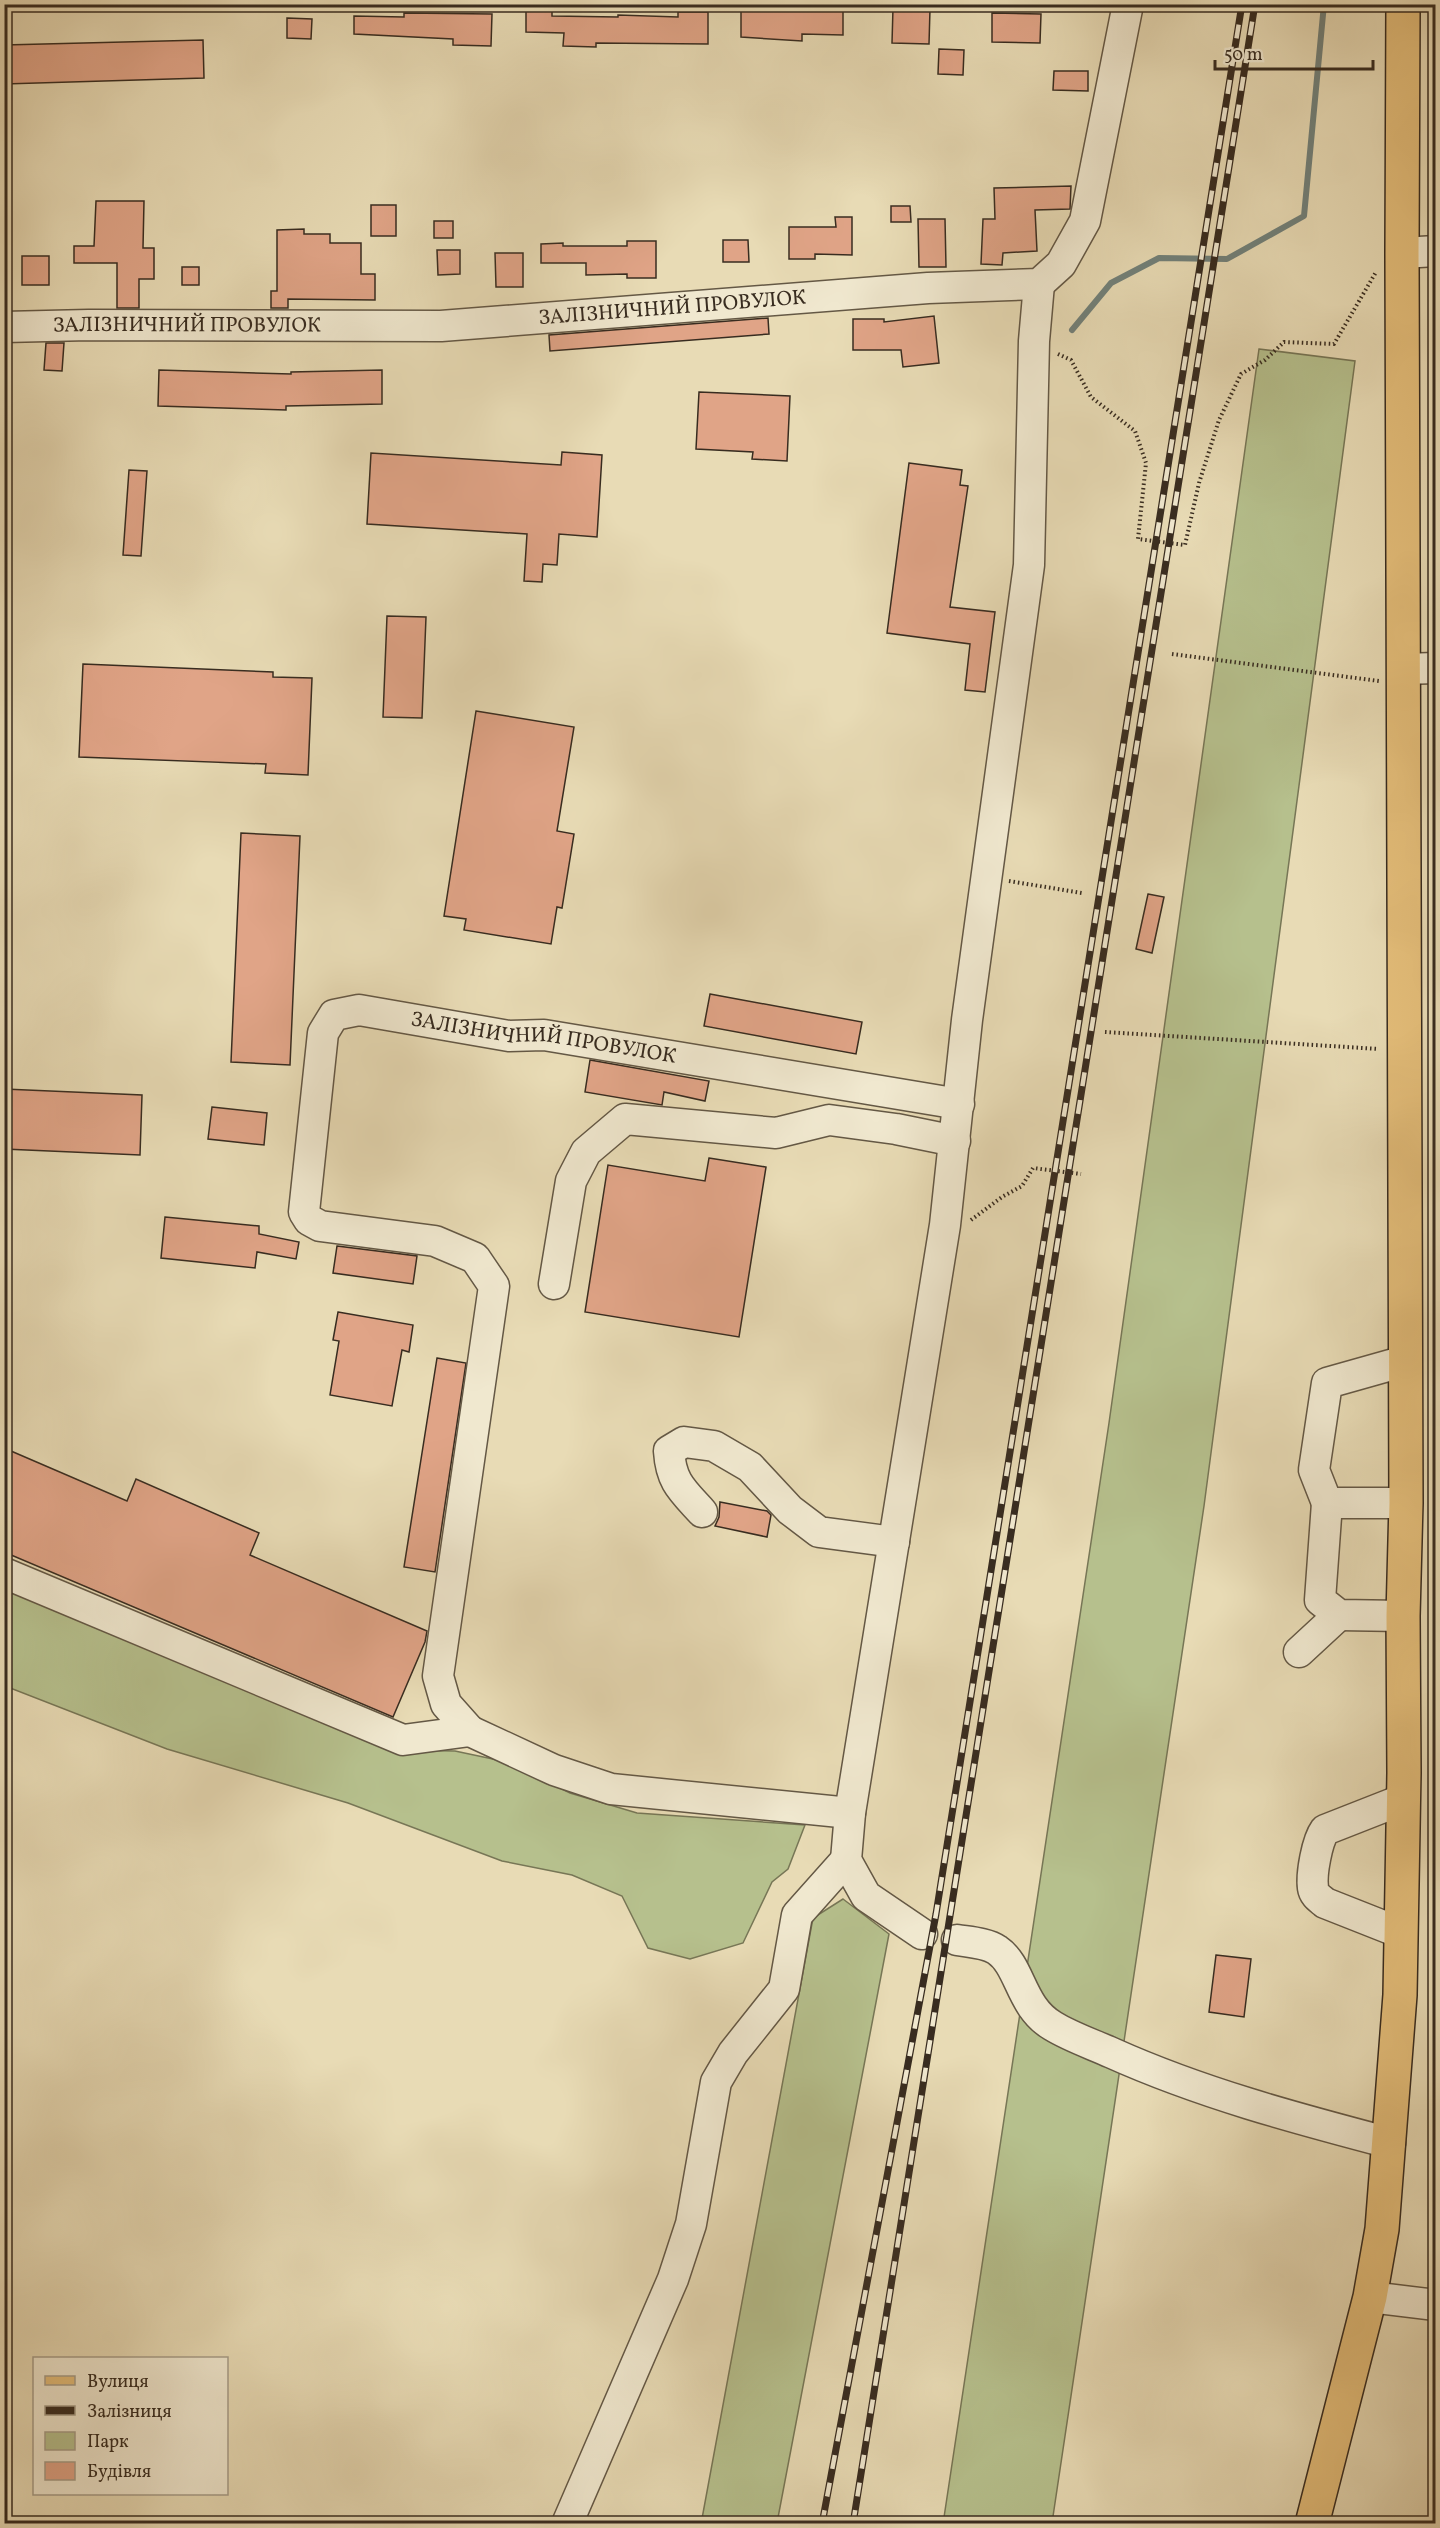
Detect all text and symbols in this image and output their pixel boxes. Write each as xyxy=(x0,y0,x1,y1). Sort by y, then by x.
scale bar xyxy=(1215,33,1372,71)
text: 50 m xyxy=(1224,43,1263,68)
street label: ЗАЛІЗНИЧНИЙ ПРОВУЛОК xyxy=(537,283,807,333)
street label: ЗАЛІЗНИЧНИЙ ПРОВУЛОК xyxy=(52,310,321,340)
street label: ЗАЛІЗНИЧНИЙ ПРОВУЛОК xyxy=(409,1005,678,1071)
legend xyxy=(33,2357,228,2495)
text: Вулиця xyxy=(87,2370,149,2395)
text: Залізниця xyxy=(87,2400,172,2425)
text: Парк xyxy=(87,2430,129,2455)
text: Будівля xyxy=(87,2460,151,2485)

